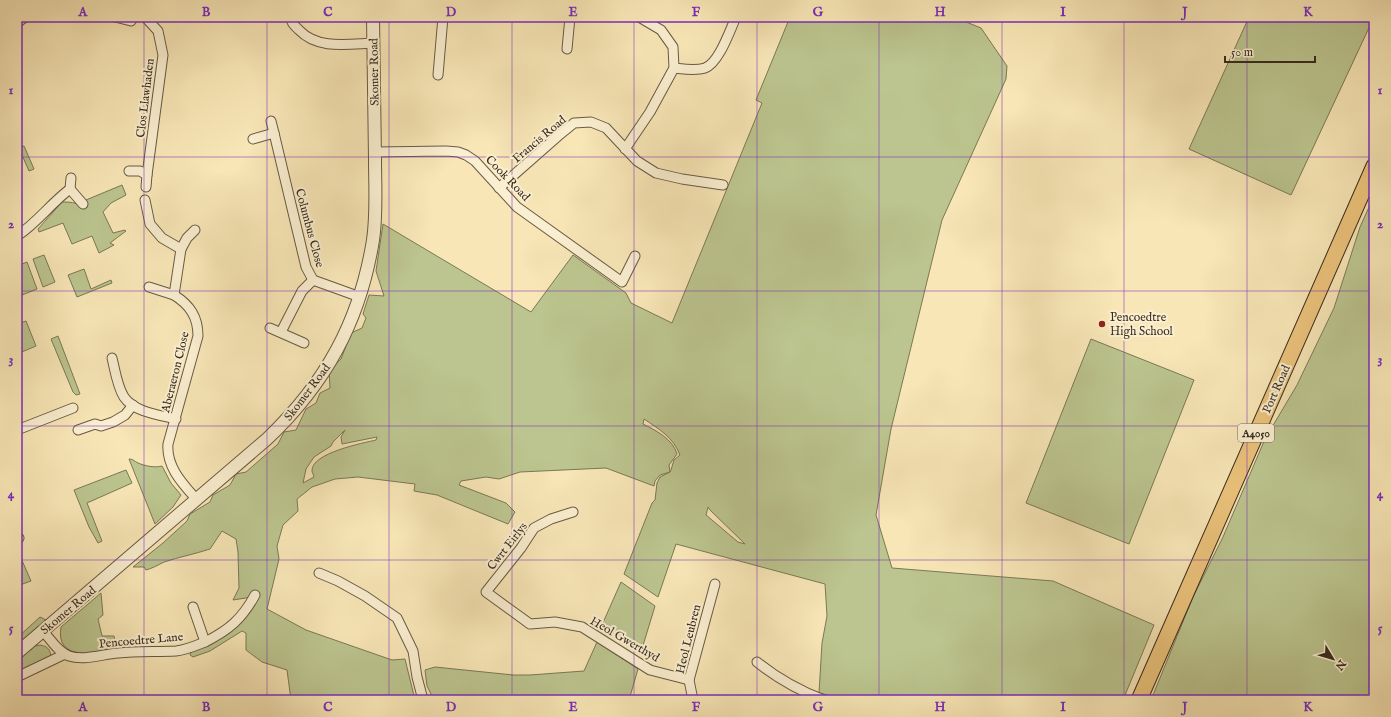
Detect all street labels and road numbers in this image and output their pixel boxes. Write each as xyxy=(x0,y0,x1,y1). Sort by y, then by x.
street label: Skomer Road xyxy=(366,37,383,106)
street label: Clos Llawhaden xyxy=(133,57,158,138)
street label: Francis Road xyxy=(509,112,570,166)
street label: Cook Road xyxy=(482,152,533,205)
street label: Columbus Close xyxy=(292,187,327,270)
street label: Aberaeron Close xyxy=(158,330,193,415)
street label: Skomer Road xyxy=(281,360,334,424)
street label: Port Road xyxy=(1259,362,1294,416)
road number: A4050 xyxy=(1238,424,1274,442)
street label: Cwrt Eirlys xyxy=(484,519,531,573)
street label: Skomer Road xyxy=(38,582,100,638)
street label: Heol Leubren xyxy=(673,602,704,675)
street label: Heol Gwerthyd xyxy=(587,614,663,666)
street label: Pencoedtre Lane xyxy=(98,629,184,652)

